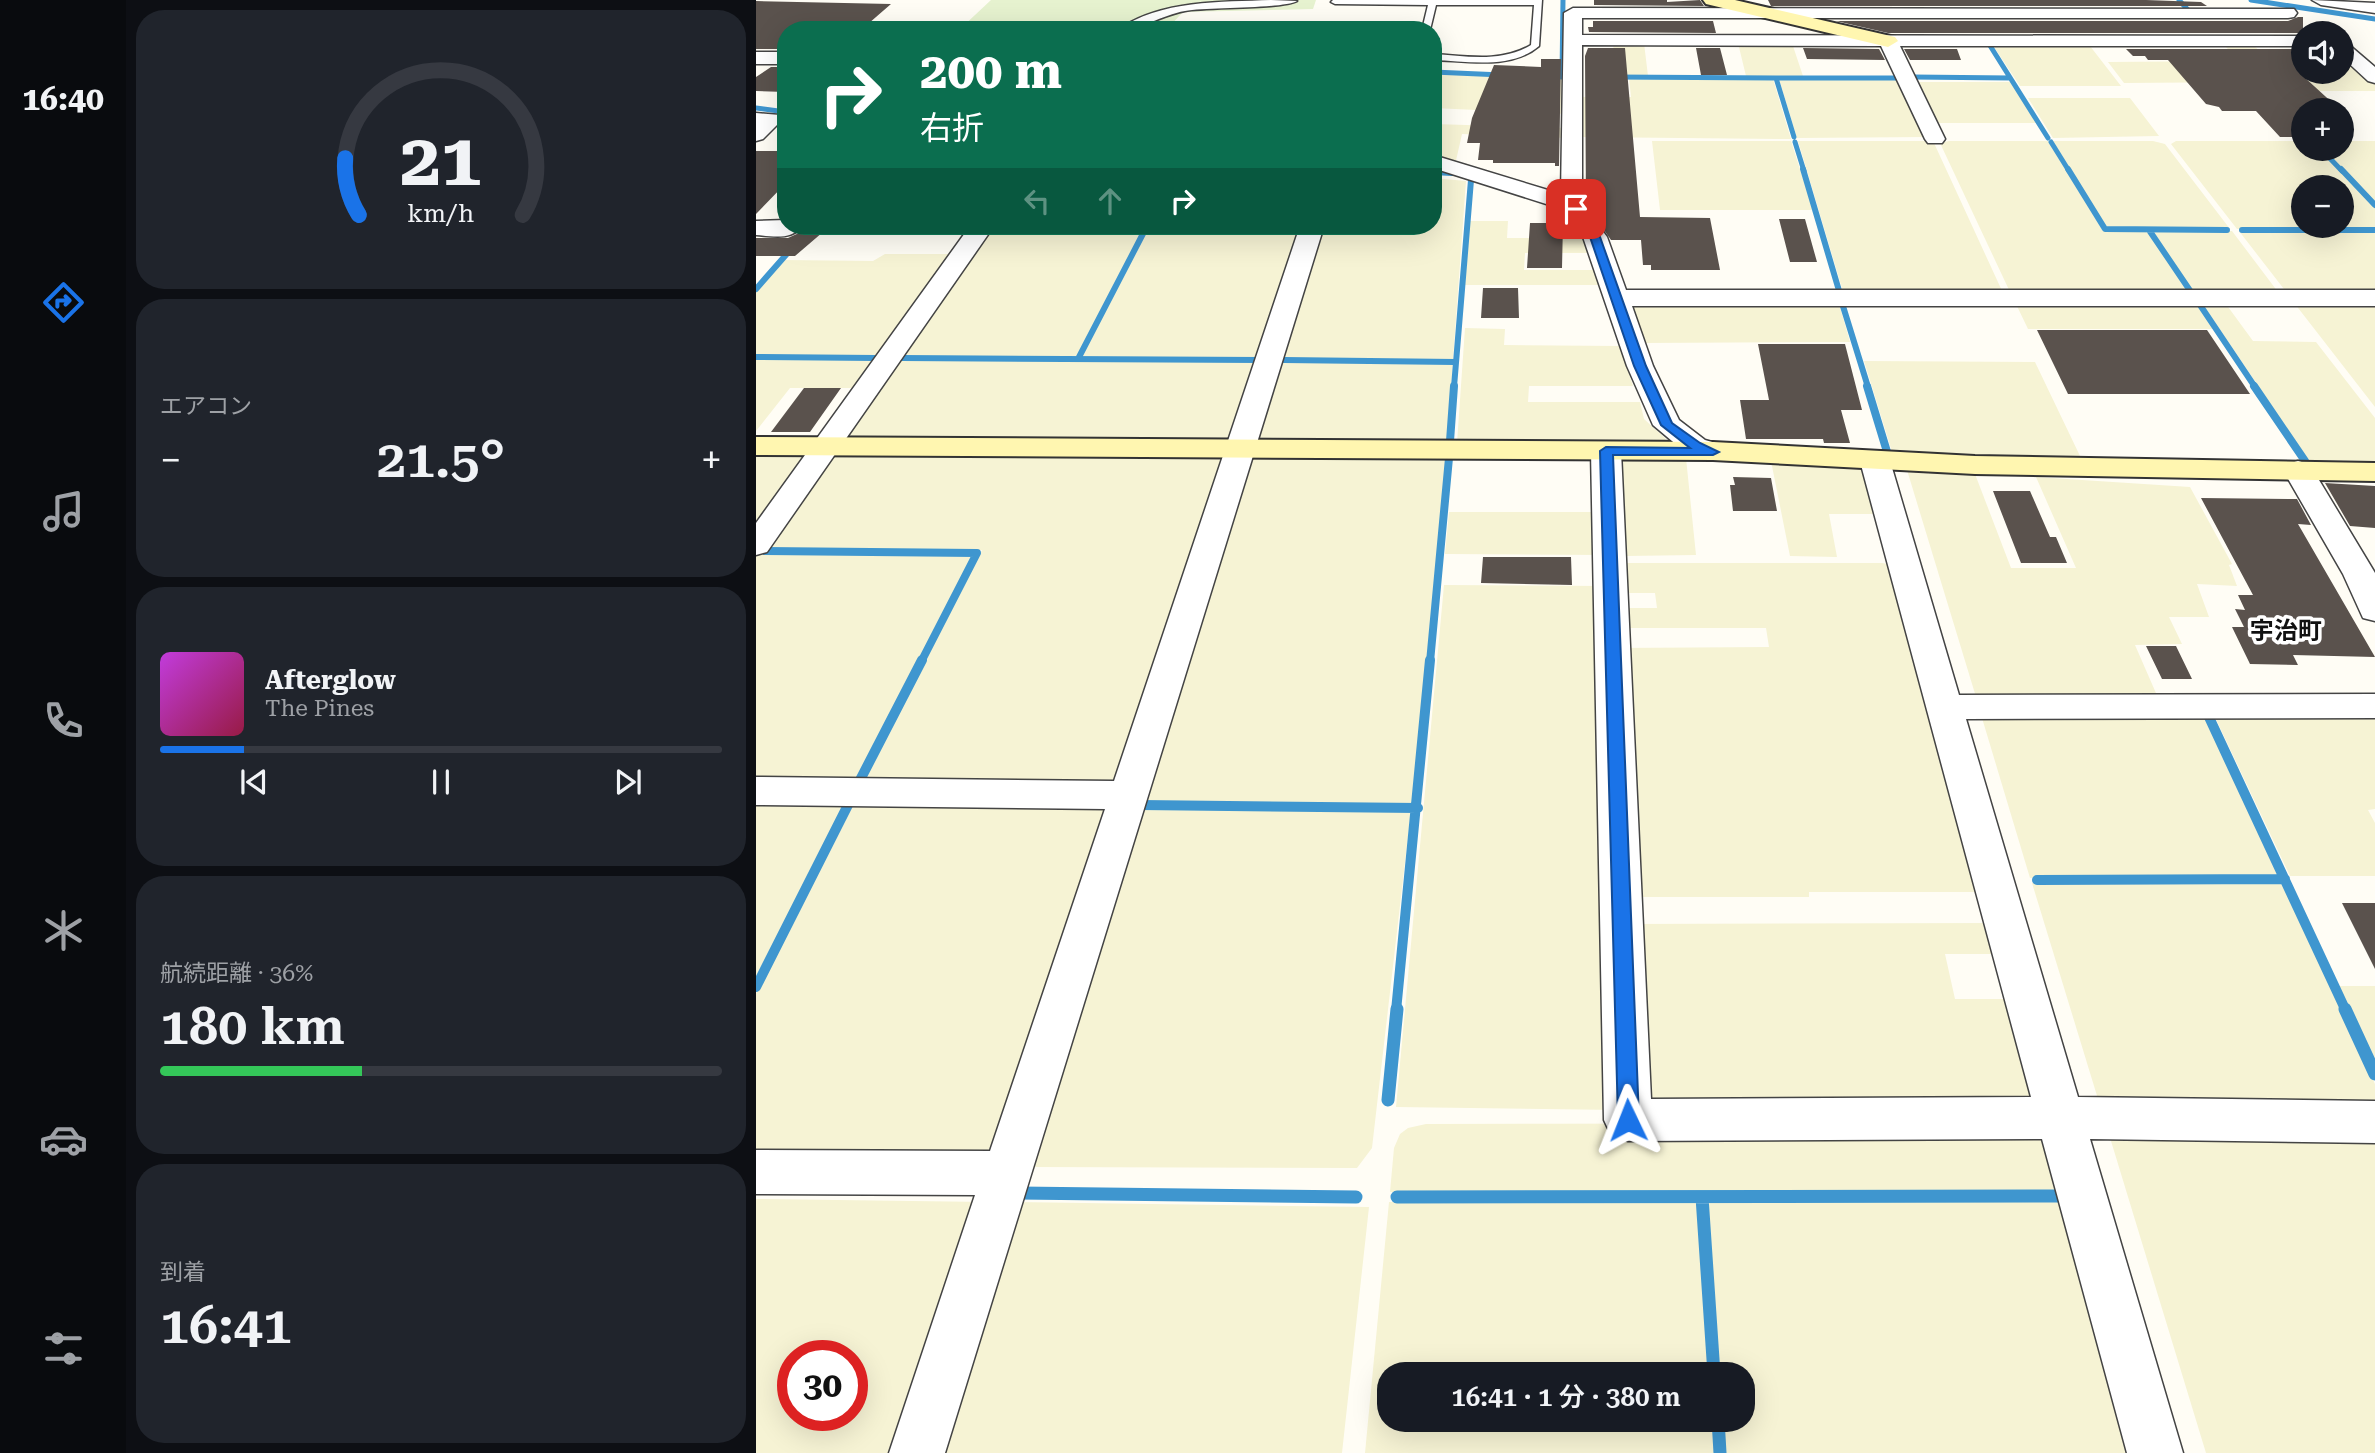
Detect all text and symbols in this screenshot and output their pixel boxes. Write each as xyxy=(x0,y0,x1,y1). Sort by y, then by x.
map controls xyxy=(2291,21,2354,238)
button: sound xyxy=(2291,21,2354,84)
text: 200 m xyxy=(920,43,1062,100)
icon: right xyxy=(805,49,896,140)
text: 16:40 xyxy=(22,80,104,118)
button: + xyxy=(2291,98,2354,161)
text: 右折 xyxy=(920,109,984,147)
text: 21 xyxy=(400,119,482,204)
button: − xyxy=(2291,175,2354,238)
pin xyxy=(1546,179,1606,239)
icon: left xyxy=(1018,182,1056,220)
icon: ahead xyxy=(1091,182,1129,220)
icon: right xyxy=(1164,182,1202,220)
icon: arrive xyxy=(1557,190,1595,228)
text: km/h xyxy=(408,199,474,228)
icon: directions xyxy=(39,278,88,327)
text: エアコン xyxy=(160,393,252,420)
text: 21.5° xyxy=(377,429,505,490)
text: − xyxy=(160,438,181,482)
text: + xyxy=(701,438,722,482)
icon: music xyxy=(39,487,88,536)
district label: 宇治町 xyxy=(2250,617,2322,645)
text: Afterglow xyxy=(265,665,396,695)
text: The Pines xyxy=(265,695,374,722)
icon: phone xyxy=(39,696,88,745)
icon: previous xyxy=(235,763,273,801)
icon: pause xyxy=(422,763,460,801)
icon: next xyxy=(609,763,647,801)
icon: climate xyxy=(39,906,88,955)
text: 航続距離 · 36% xyxy=(160,960,313,987)
text: 180 km xyxy=(160,996,345,1057)
position arrow xyxy=(1591,1083,1665,1157)
icon: car xyxy=(39,1115,88,1164)
text: 到着 xyxy=(160,1259,206,1286)
text: 16:41 xyxy=(160,1295,292,1356)
icon: filters xyxy=(39,1324,88,1373)
speed limit sign: 30 xyxy=(777,1340,868,1431)
text: 16:41 · 1 分 · 380 m xyxy=(1451,1382,1681,1412)

